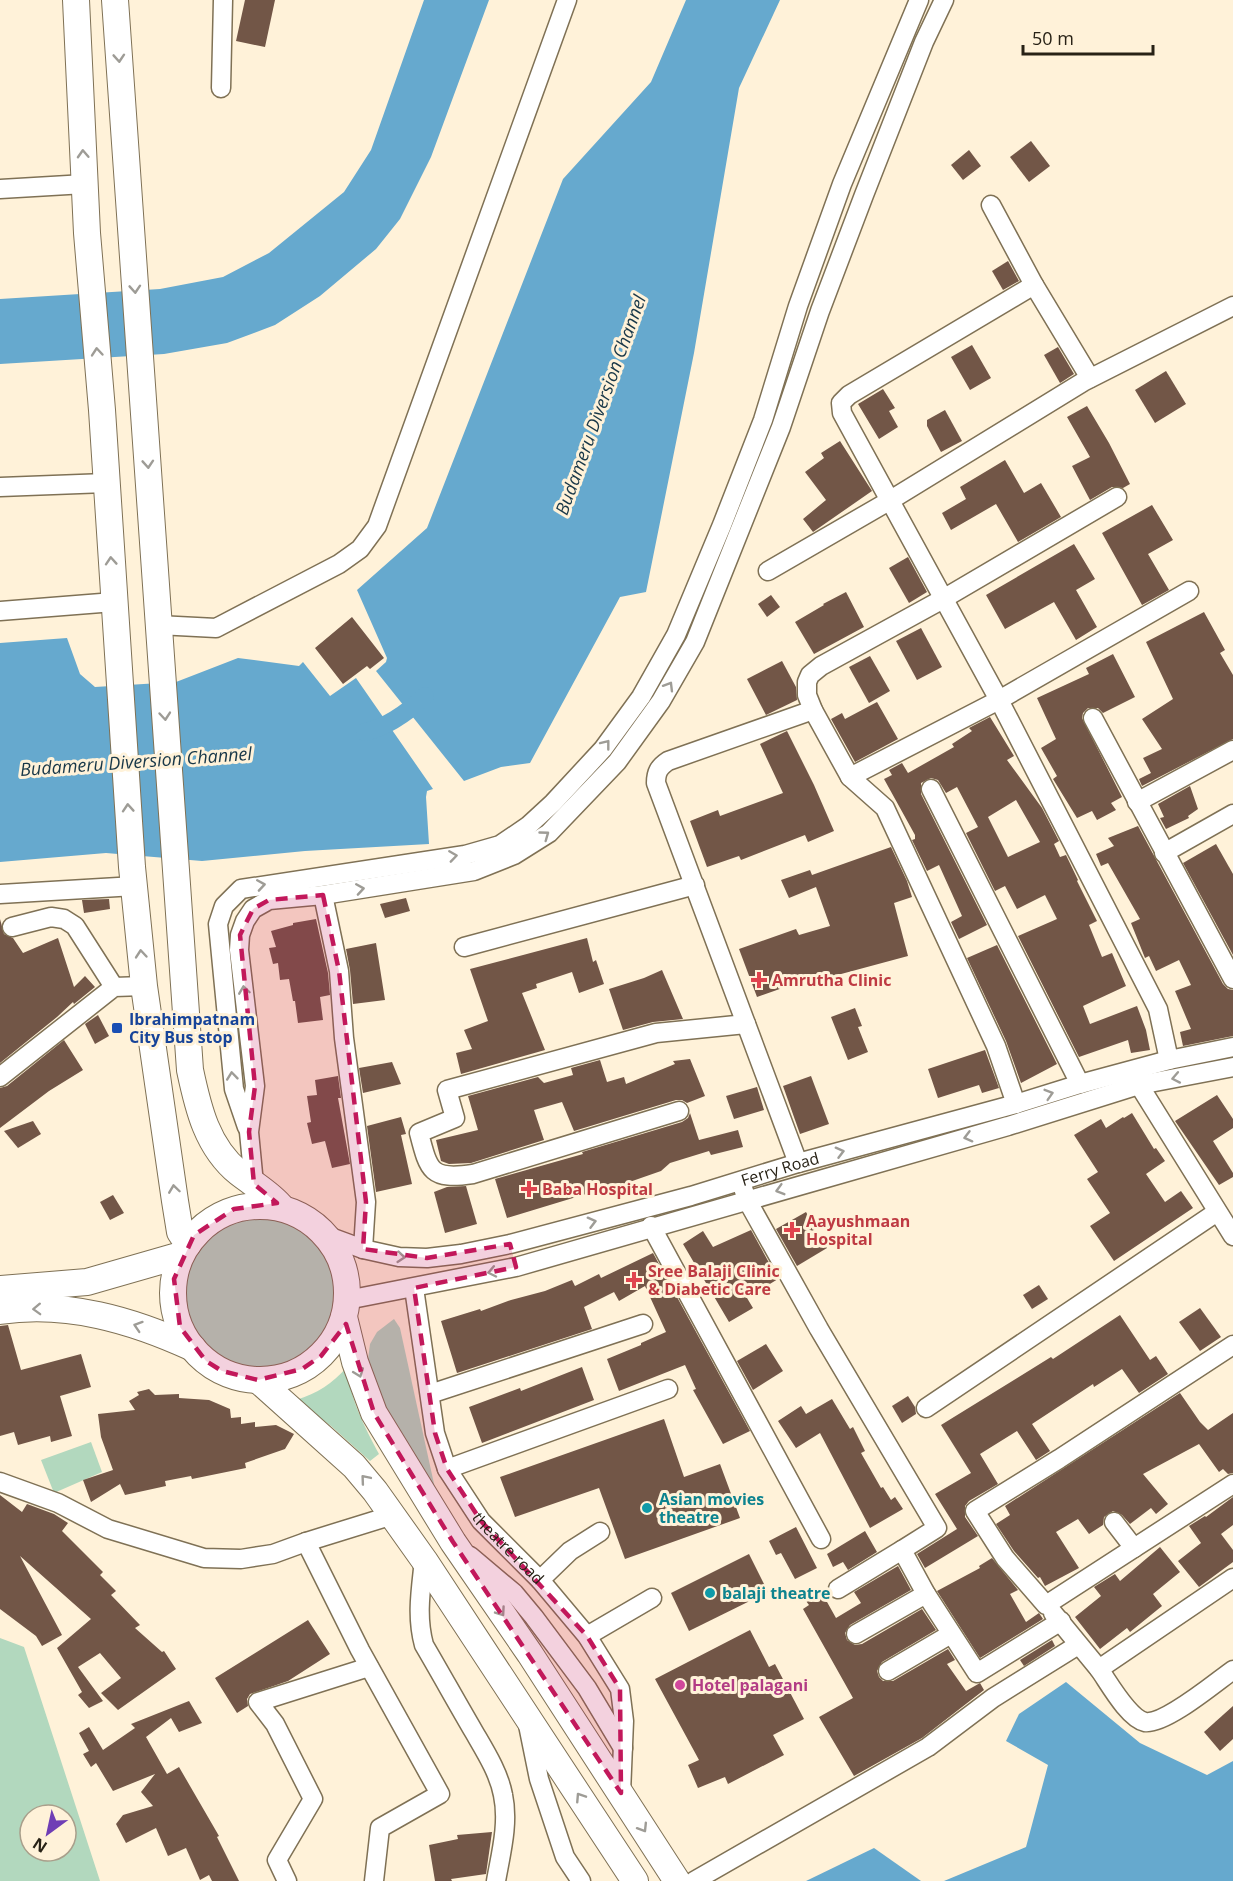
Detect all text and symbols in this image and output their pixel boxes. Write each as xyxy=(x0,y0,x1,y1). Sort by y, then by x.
scale bar xyxy=(1023,18,1154,56)
text: 50 m xyxy=(1032,26,1074,50)
one-way arrow xyxy=(112,54,125,63)
one-way arrow xyxy=(77,149,90,158)
one-way arrow xyxy=(128,285,141,294)
water label: Budameru Diversion Channel xyxy=(549,291,651,518)
one-way arrow xyxy=(91,347,104,356)
one-way arrow xyxy=(141,460,154,469)
one-way arrow xyxy=(105,556,118,565)
one-way arrow xyxy=(662,682,673,692)
one-way arrow xyxy=(158,711,171,721)
one-way arrow xyxy=(598,740,609,751)
water label: Budameru Diversion Channel xyxy=(19,741,253,781)
one-way arrow xyxy=(122,804,135,813)
one-way arrow xyxy=(538,831,549,842)
one-way arrow xyxy=(449,851,458,863)
one-way arrow xyxy=(256,880,265,892)
one-way arrow xyxy=(355,883,365,895)
one-way arrow xyxy=(135,949,148,959)
place label: Amrutha Clinic xyxy=(772,969,891,991)
marker: Amrutha Clinic xyxy=(750,971,768,989)
one-way arrow xyxy=(238,986,251,995)
place label: Ibrahimpatnam City Bus stop xyxy=(129,1008,255,1048)
marker: Ibrahimpatnam City Bus stop xyxy=(110,1021,124,1035)
one-way arrow xyxy=(226,1071,239,1081)
one-way arrow xyxy=(1171,1071,1181,1084)
one-way arrow xyxy=(1043,1089,1054,1101)
one-way arrow xyxy=(963,1129,973,1142)
one-way arrow xyxy=(835,1146,845,1159)
street label: Ferry Road xyxy=(738,1147,822,1191)
place label: Baba Hospital xyxy=(542,1178,653,1200)
marker: Baba Hospital xyxy=(520,1180,538,1198)
one-way arrow xyxy=(775,1183,786,1195)
one-way arrow xyxy=(168,1184,180,1193)
place label: Aayushmaan Hospital xyxy=(806,1210,910,1250)
one-way arrow xyxy=(586,1217,597,1229)
marker: Aayushmaan Hospital xyxy=(783,1221,801,1239)
one-way arrow xyxy=(397,1250,406,1263)
place label: Sree Balaji Clinic & Diabetic Care xyxy=(648,1260,780,1300)
one-way arrow xyxy=(487,1265,497,1278)
marker: Sree Balaji Clinic & Diabetic Care xyxy=(625,1271,643,1289)
one-way arrow xyxy=(33,1302,42,1315)
one-way arrow xyxy=(133,1321,144,1334)
one-way arrow xyxy=(352,1367,364,1378)
one-way arrow xyxy=(361,1475,372,1486)
place label: Asian movies theatre xyxy=(659,1488,764,1528)
marker: Asian movies theatre xyxy=(640,1501,654,1515)
street label: theatre road xyxy=(467,1508,549,1589)
place label: balaji theatre xyxy=(722,1582,831,1604)
marker: balaji theatre xyxy=(703,1586,717,1600)
one-way arrow xyxy=(494,1606,505,1617)
place label: Hotel palagani xyxy=(692,1674,808,1696)
marker: Hotel palagani xyxy=(673,1678,687,1692)
one-way arrow xyxy=(576,1793,587,1804)
north arrow xyxy=(18,1803,78,1863)
one-way arrow xyxy=(636,1822,648,1832)
text: N xyxy=(28,1833,51,1858)

